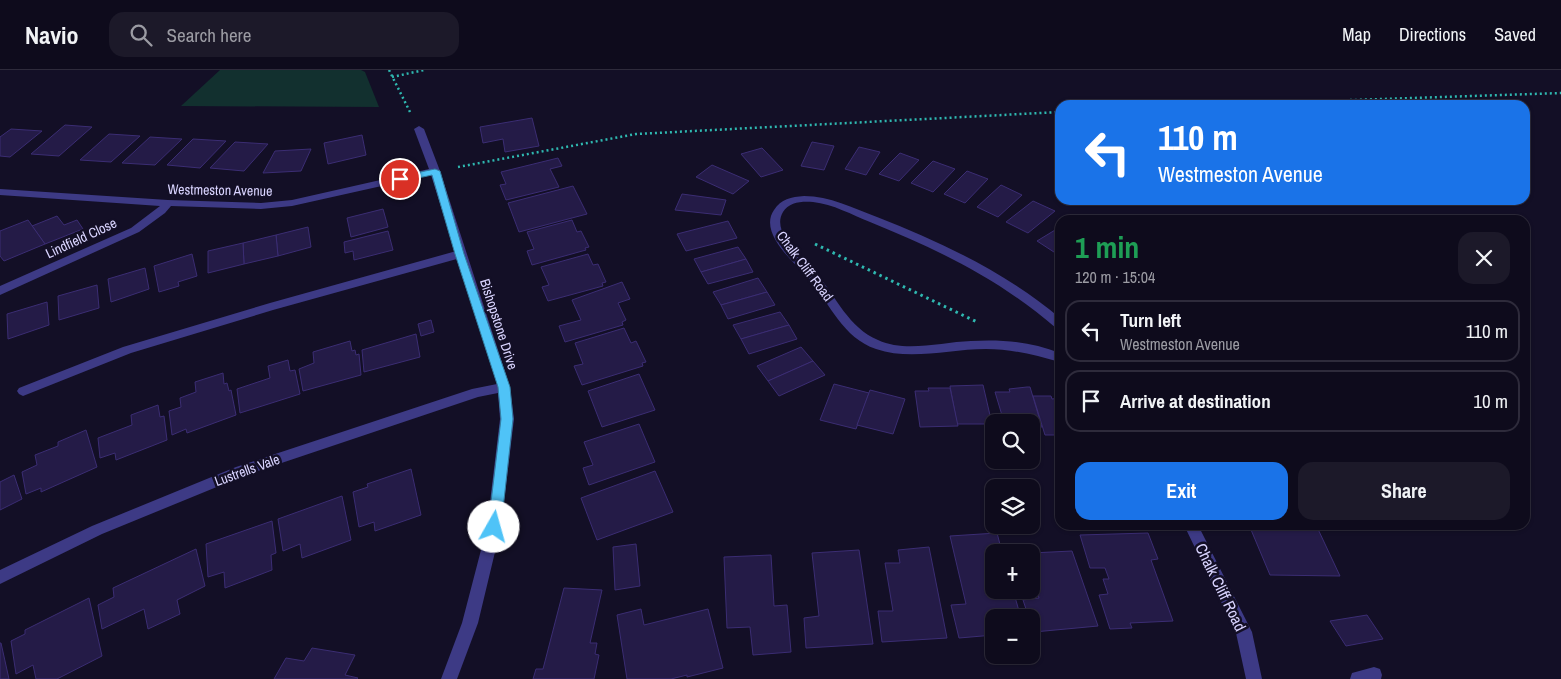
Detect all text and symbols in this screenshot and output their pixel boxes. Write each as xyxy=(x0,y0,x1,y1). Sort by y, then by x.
search box xyxy=(109,12,459,57)
text: Navio xyxy=(25,19,79,51)
icon: search xyxy=(127,21,155,49)
text: Search here xyxy=(167,22,251,48)
text: Map xyxy=(1342,22,1371,47)
text: Directions xyxy=(1399,22,1466,47)
text: Saved xyxy=(1494,22,1536,47)
text: 110 m xyxy=(1158,114,1238,161)
icon: left xyxy=(1075,120,1140,185)
pin xyxy=(379,158,421,200)
text: Westmeston Avenue xyxy=(1158,159,1323,189)
icon: arrive xyxy=(386,165,414,193)
street label: Westmeston Avenue xyxy=(167,180,273,200)
street label: Lindfield Close xyxy=(42,214,120,262)
street label: Chalk Cliff Road xyxy=(773,227,837,305)
text: 1 min xyxy=(1075,227,1139,267)
button: close xyxy=(1458,232,1510,284)
text: 120 m · 15:04 xyxy=(1075,266,1155,288)
street label: Bishopstone Drive xyxy=(476,276,522,372)
text: Turn left xyxy=(1120,307,1181,333)
icon: left xyxy=(1077,317,1105,345)
text: 110 m xyxy=(1466,318,1508,344)
text: Westmeston Avenue xyxy=(1120,333,1240,355)
icon: arrive xyxy=(1077,387,1105,415)
text: Arrive at destination xyxy=(1120,388,1271,414)
text: 10 m xyxy=(1473,388,1508,414)
map controls xyxy=(985,414,1040,664)
button: search xyxy=(985,414,1040,469)
street label: Lustrells Vale xyxy=(212,450,282,490)
button: Exit xyxy=(1075,462,1288,520)
button: Share xyxy=(1298,462,1510,520)
button: layers xyxy=(985,479,1040,534)
position arrow xyxy=(467,500,519,552)
street label: Chalk Cliff Road xyxy=(1190,539,1252,635)
button: + xyxy=(985,544,1040,599)
button: − xyxy=(985,609,1040,664)

